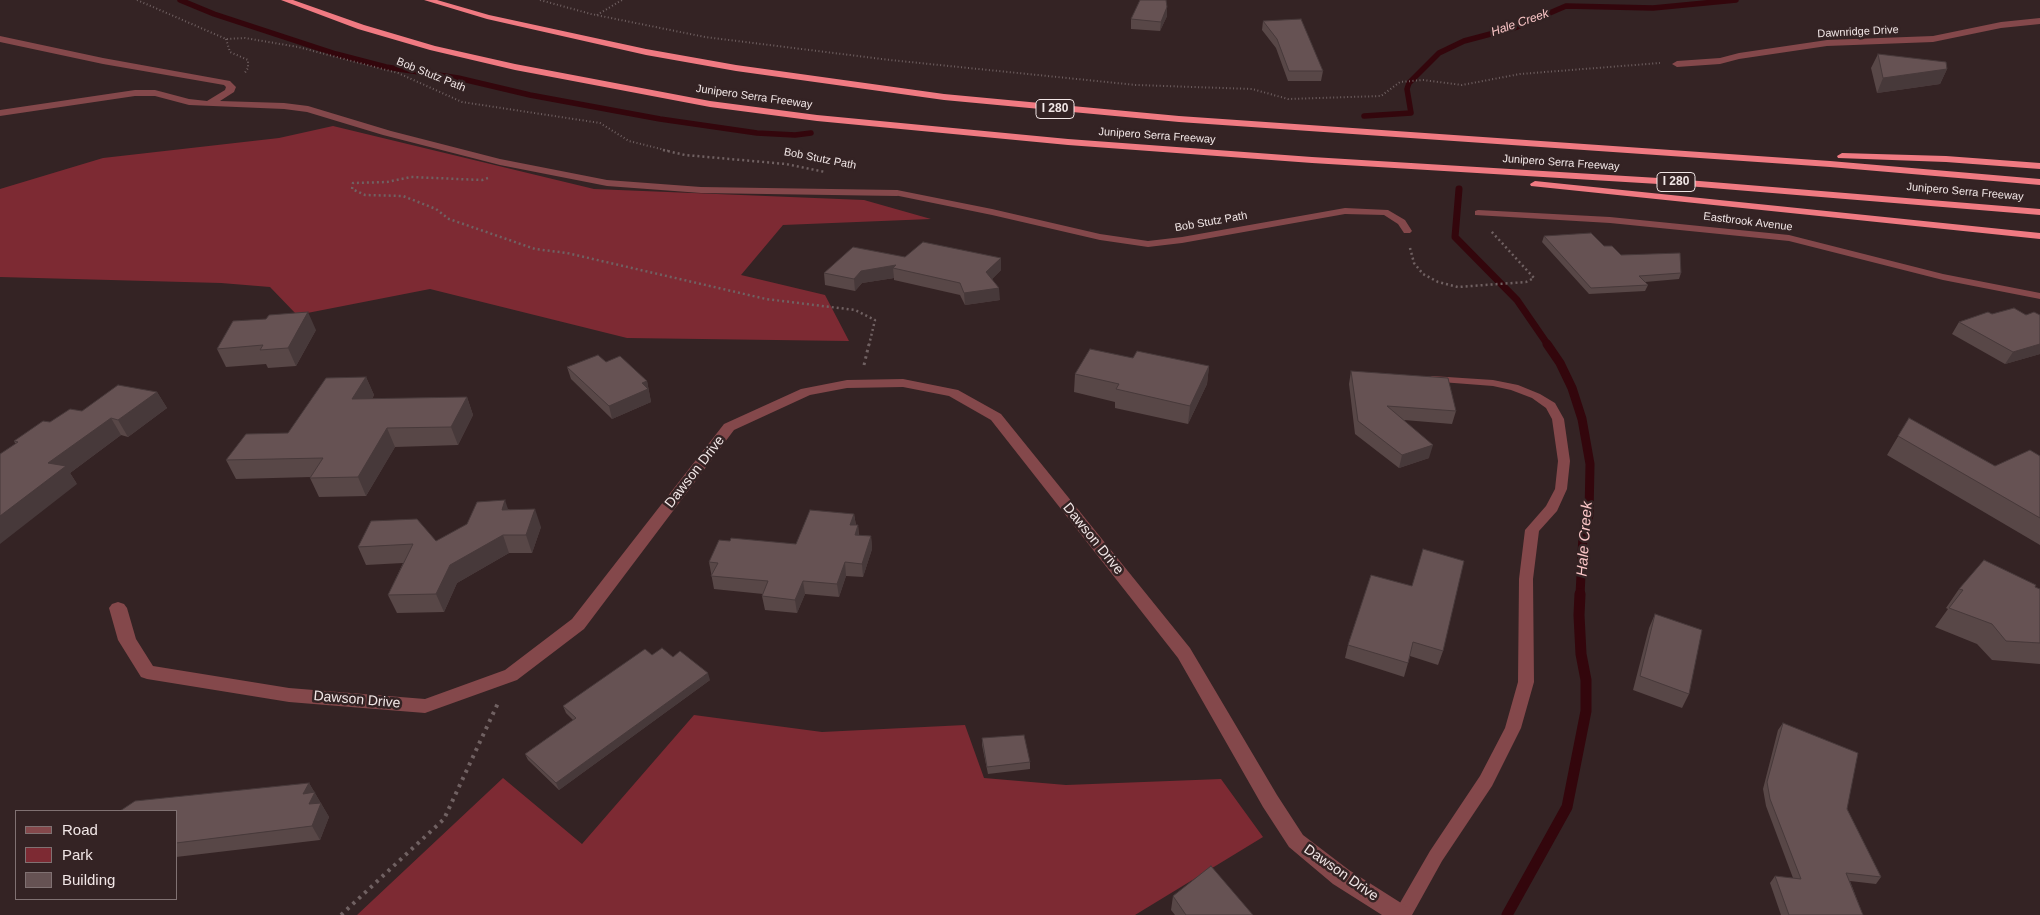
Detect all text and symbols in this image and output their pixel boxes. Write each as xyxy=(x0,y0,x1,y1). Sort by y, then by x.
water label: Hale Creek xyxy=(1489,6,1551,40)
street label: Dawnridge Drive xyxy=(1817,23,1899,41)
street label: Bob Stutz Path xyxy=(395,55,467,95)
street label: Junipero Serra Freeway xyxy=(695,82,813,112)
road number: I 280 xyxy=(1036,100,1074,118)
street label: Junipero Serra Freeway xyxy=(1098,125,1216,147)
street label: Bob Stutz Path xyxy=(783,146,857,172)
street label: Junipero Serra Freeway xyxy=(1502,152,1620,174)
road number: I 280 xyxy=(1657,172,1695,192)
street label: Junipero Serra Freeway xyxy=(1906,180,2024,204)
street label: Bob Stutz Path xyxy=(1174,209,1248,235)
street label: Eastbrook Avenue xyxy=(1703,210,1793,234)
street label: Dawson Drive xyxy=(662,432,728,512)
street label: Dawson Drive xyxy=(1059,500,1127,578)
water label: Hale Creek xyxy=(1573,501,1597,577)
street label: Dawson Drive xyxy=(313,688,401,712)
legend xyxy=(15,810,178,900)
text: Road xyxy=(62,821,98,838)
street label: Dawson Drive xyxy=(1300,841,1382,905)
text: Park xyxy=(62,846,93,863)
text: Building xyxy=(62,871,115,888)

